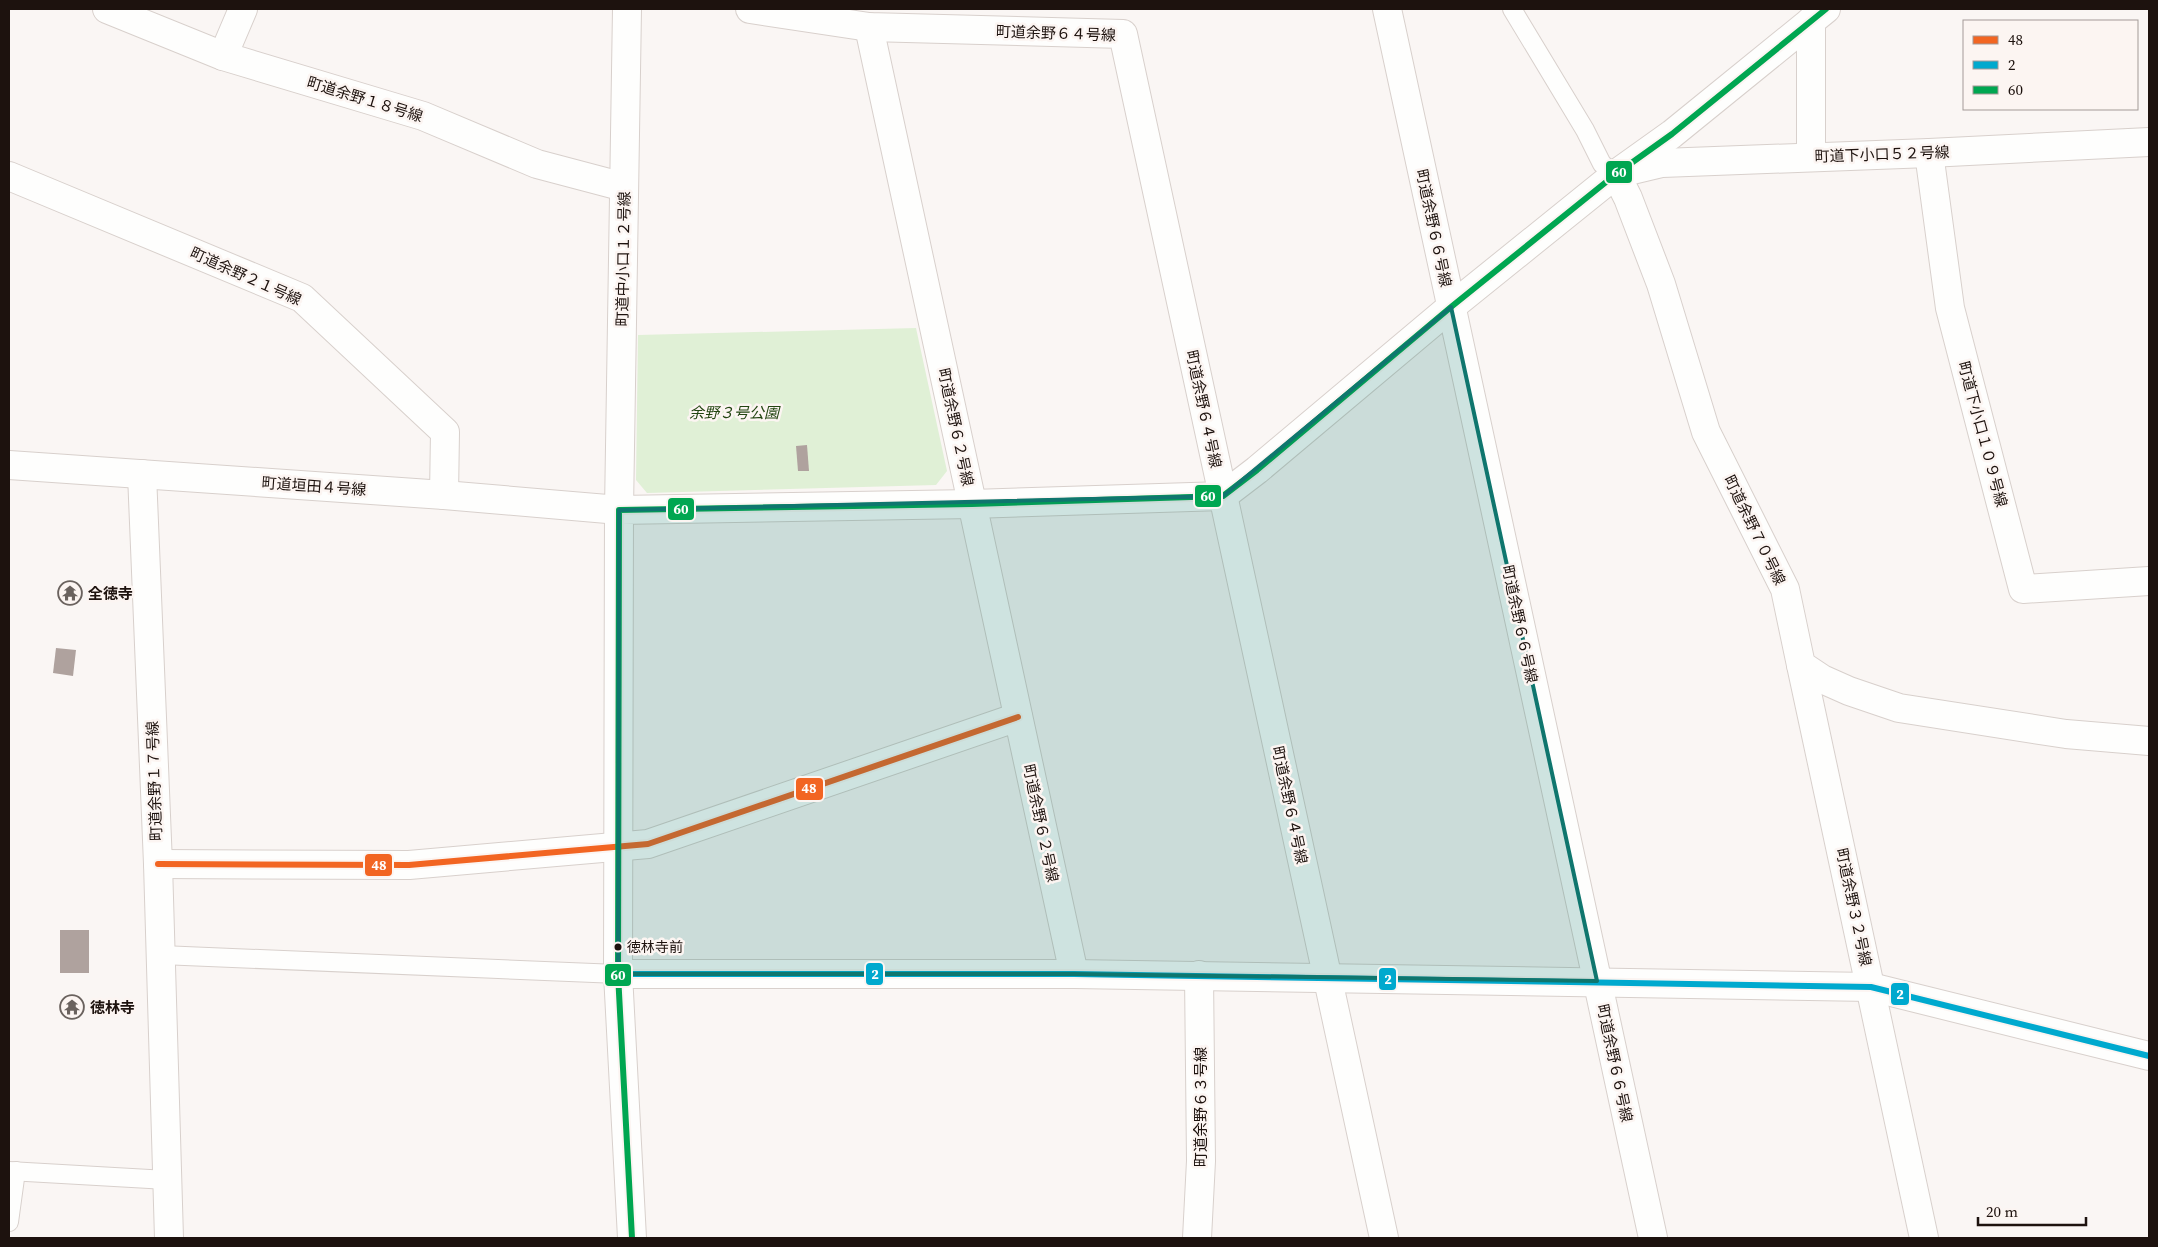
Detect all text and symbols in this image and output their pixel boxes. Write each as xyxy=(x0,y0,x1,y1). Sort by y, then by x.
street label: 町道余野６４号線 xyxy=(996,20,1116,46)
legend xyxy=(1963,20,2138,110)
text: 48 xyxy=(2008,29,2023,50)
text: 2 xyxy=(2008,54,2016,75)
street label: 町道余野１８号線 xyxy=(305,71,425,127)
text: 60 xyxy=(2008,79,2023,100)
street label: 町道下小口５２号線 xyxy=(1814,141,1950,167)
line badge: 60 xyxy=(1605,160,1633,184)
text: 60 xyxy=(1611,162,1627,182)
street label: 町道余野６６号線 xyxy=(1411,167,1457,289)
street label: 町道中小口１２号線 xyxy=(611,191,635,327)
street label: 町道余野２１号線 xyxy=(187,242,305,310)
street label: 町道余野６４号線 xyxy=(1181,348,1227,470)
street label: 町道下小口１０９号線 xyxy=(1953,359,2013,509)
street label: 町道余野６２号線 xyxy=(933,366,979,488)
park label: 余野３号公園 xyxy=(689,402,781,423)
street label: 町道余野７０号線 xyxy=(1719,471,1791,589)
street label: 町道垣田４号線 xyxy=(261,472,367,500)
line badge: 60 xyxy=(1194,484,1222,508)
text: 60 xyxy=(1200,486,1216,506)
line badge: 60 xyxy=(667,497,695,521)
text: 60 xyxy=(673,499,689,519)
street label: 町道余野６６号線 xyxy=(1497,563,1543,685)
temple icon: 全徳寺 xyxy=(57,580,83,606)
place label: 全徳寺 xyxy=(88,583,133,604)
street label: 町道余野１７号線 xyxy=(141,721,167,841)
street label: 町道余野６４号線 xyxy=(1267,744,1313,866)
street label: 町道余野６２号線 xyxy=(1018,762,1064,884)
line badge: 48 xyxy=(795,777,824,801)
text: 48 xyxy=(801,778,817,798)
street label: 町道余野３２号線 xyxy=(1831,846,1877,968)
line badge: 48 xyxy=(364,853,393,877)
text: 48 xyxy=(371,855,387,875)
place label: 徳林寺前 xyxy=(627,937,683,957)
marker: 徳林寺前 xyxy=(613,942,623,952)
line badge: 2 xyxy=(865,962,884,986)
line badge: 60 xyxy=(604,963,632,987)
text: 2 xyxy=(871,964,879,984)
text: 60 xyxy=(610,965,626,985)
line badge: 2 xyxy=(1378,967,1397,991)
text: 2 xyxy=(1384,969,1392,989)
line badge: 2 xyxy=(1890,982,1910,1006)
text: 2 xyxy=(1896,984,1904,1004)
temple icon: 徳林寺 xyxy=(59,994,85,1020)
place label: 徳林寺 xyxy=(90,997,135,1018)
street label: 町道余野６６号線 xyxy=(1592,1002,1638,1124)
street label: 町道余野６３号線 xyxy=(1190,1047,1211,1167)
scale bar xyxy=(1978,1194,2086,1226)
text: 20 m xyxy=(1986,1201,2018,1222)

